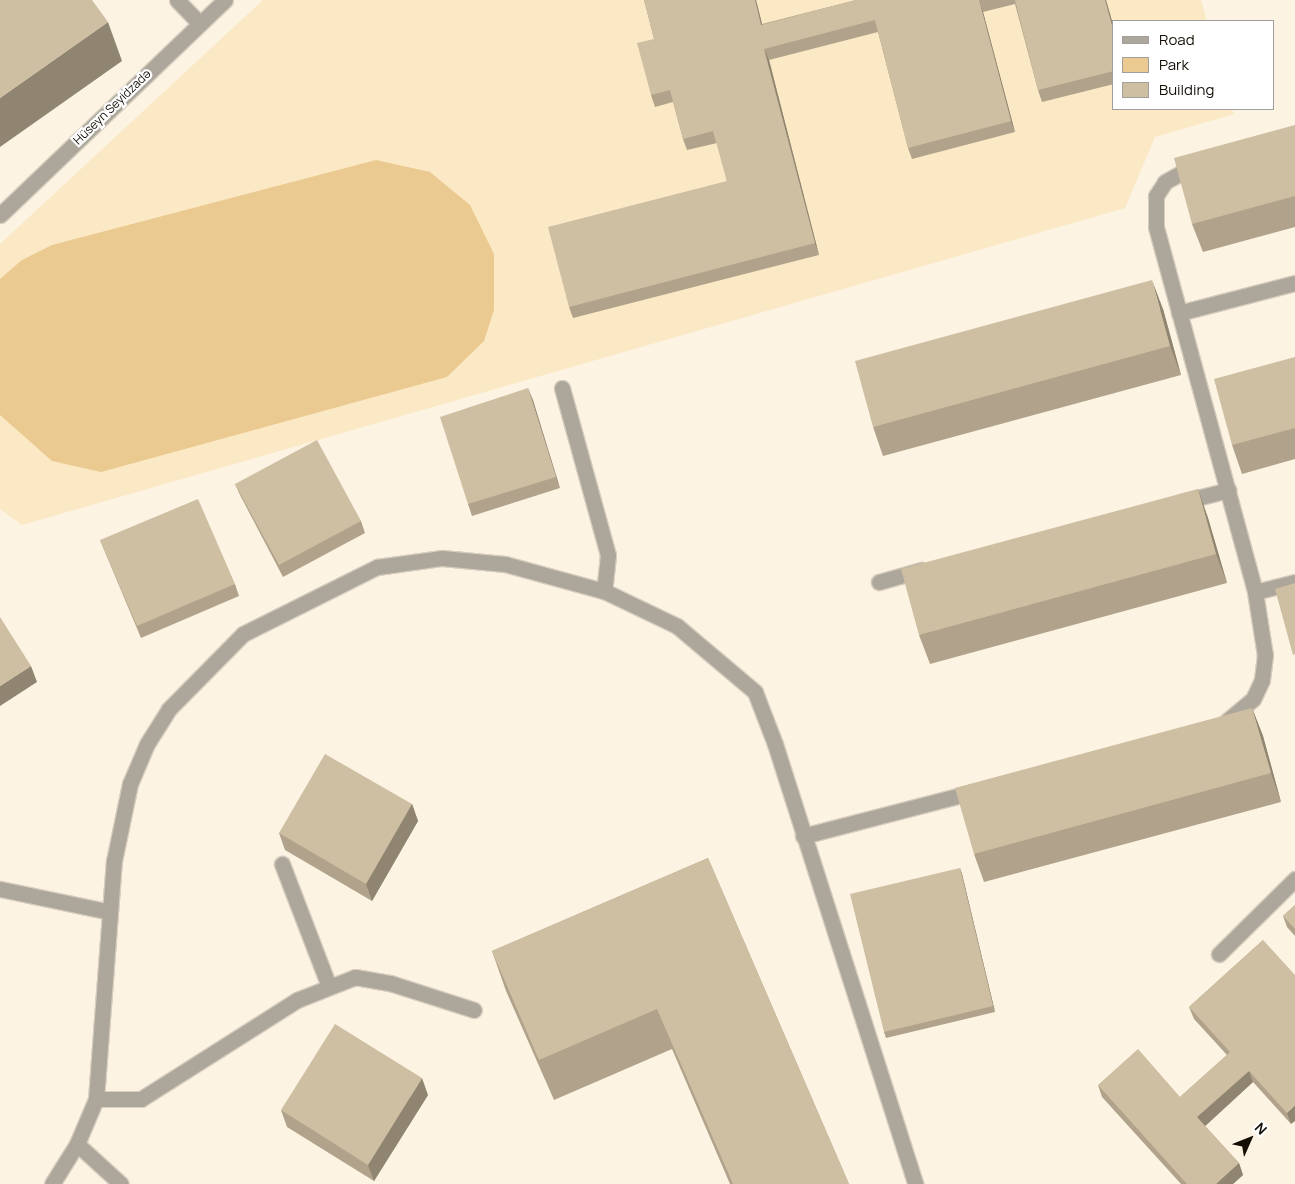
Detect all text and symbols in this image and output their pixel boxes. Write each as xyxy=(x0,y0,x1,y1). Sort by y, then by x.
legend xyxy=(1112,20,1275,110)
text: Road xyxy=(1159,29,1195,50)
text: Park xyxy=(1159,54,1189,75)
street label: Hüseyn Seyidzadə xyxy=(70,66,154,148)
text: Building xyxy=(1159,79,1214,100)
north arrow xyxy=(1225,1114,1275,1164)
text: N xyxy=(1251,1118,1271,1138)

